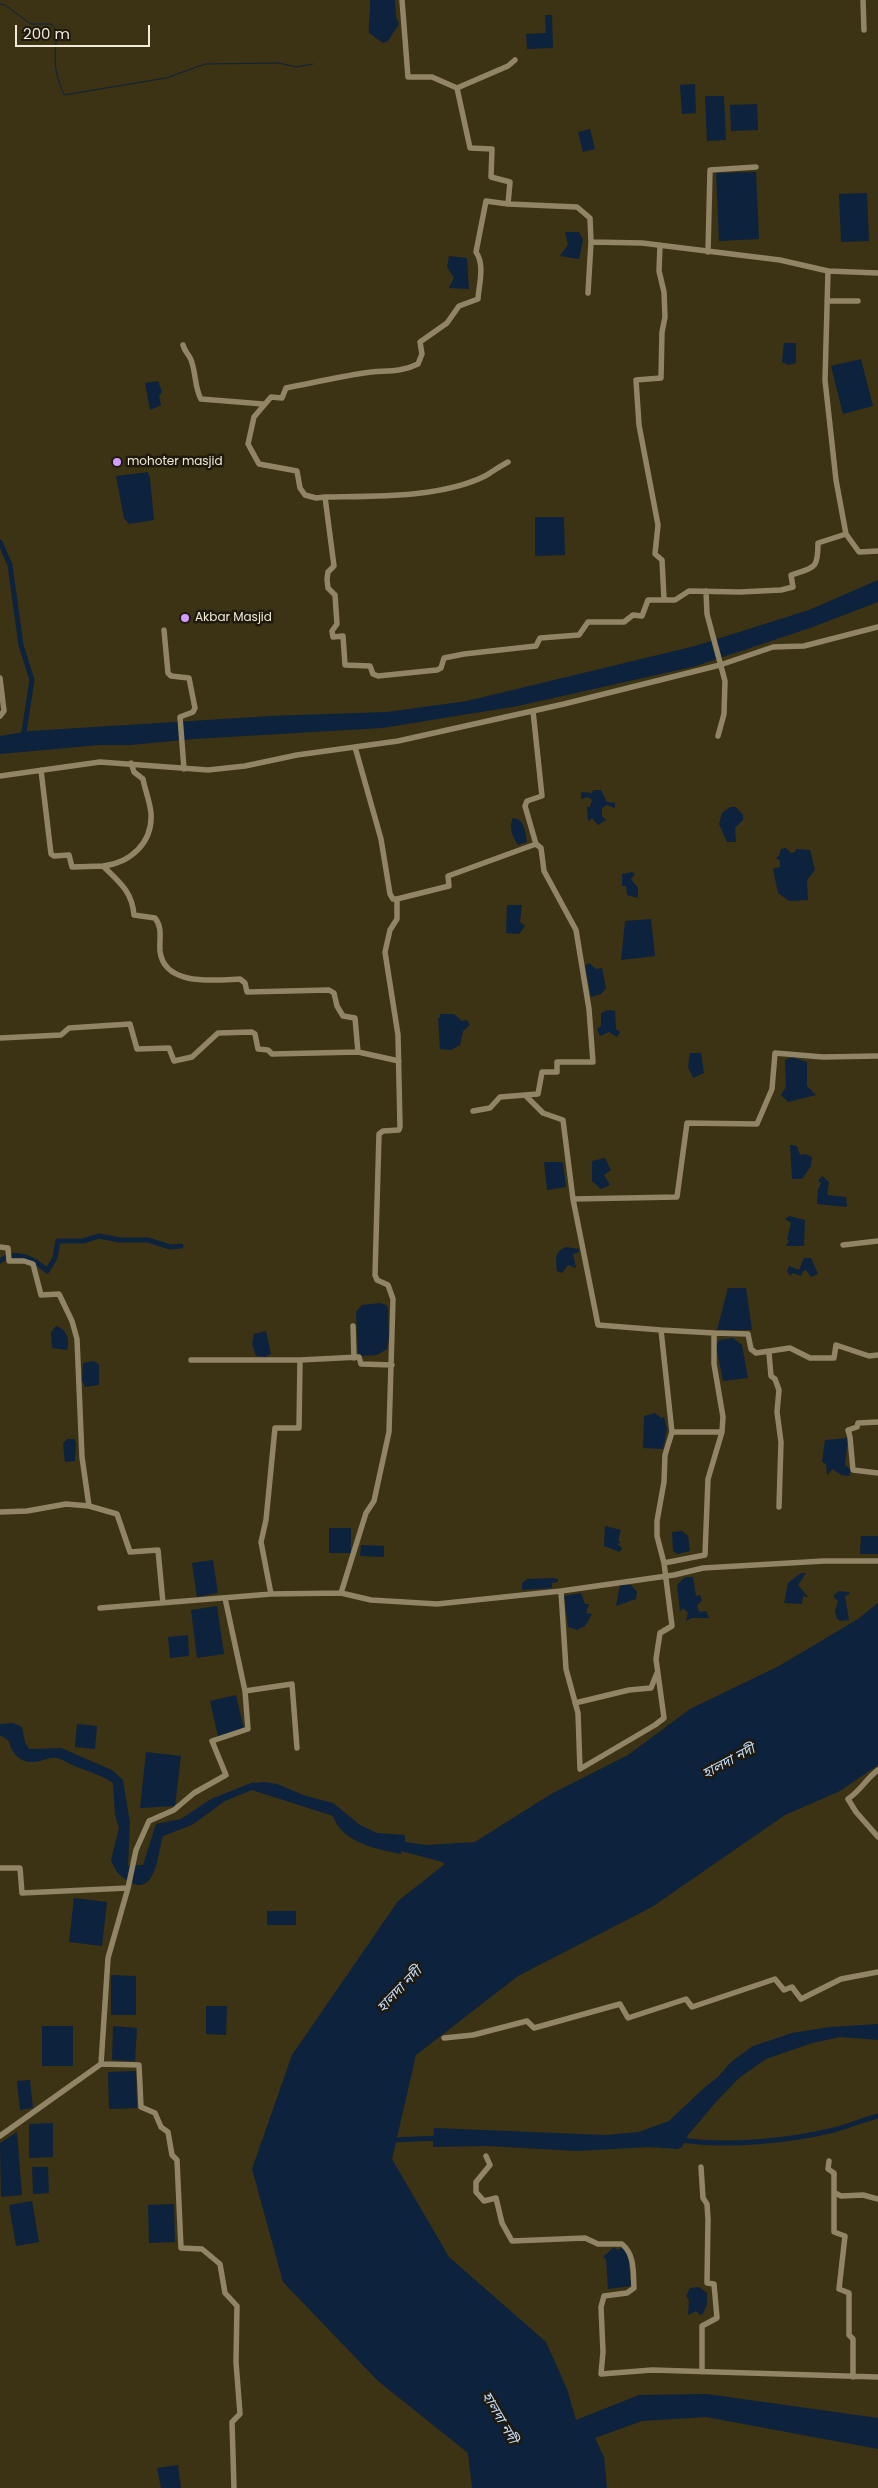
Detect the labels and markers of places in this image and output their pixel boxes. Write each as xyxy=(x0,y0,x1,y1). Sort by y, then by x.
place label: mohoter masjid xyxy=(127,455,223,469)
marker: mohoter masjid xyxy=(111,456,123,468)
place label: Akbar Masjid xyxy=(195,611,272,625)
marker: Akbar Masjid xyxy=(179,612,191,624)

